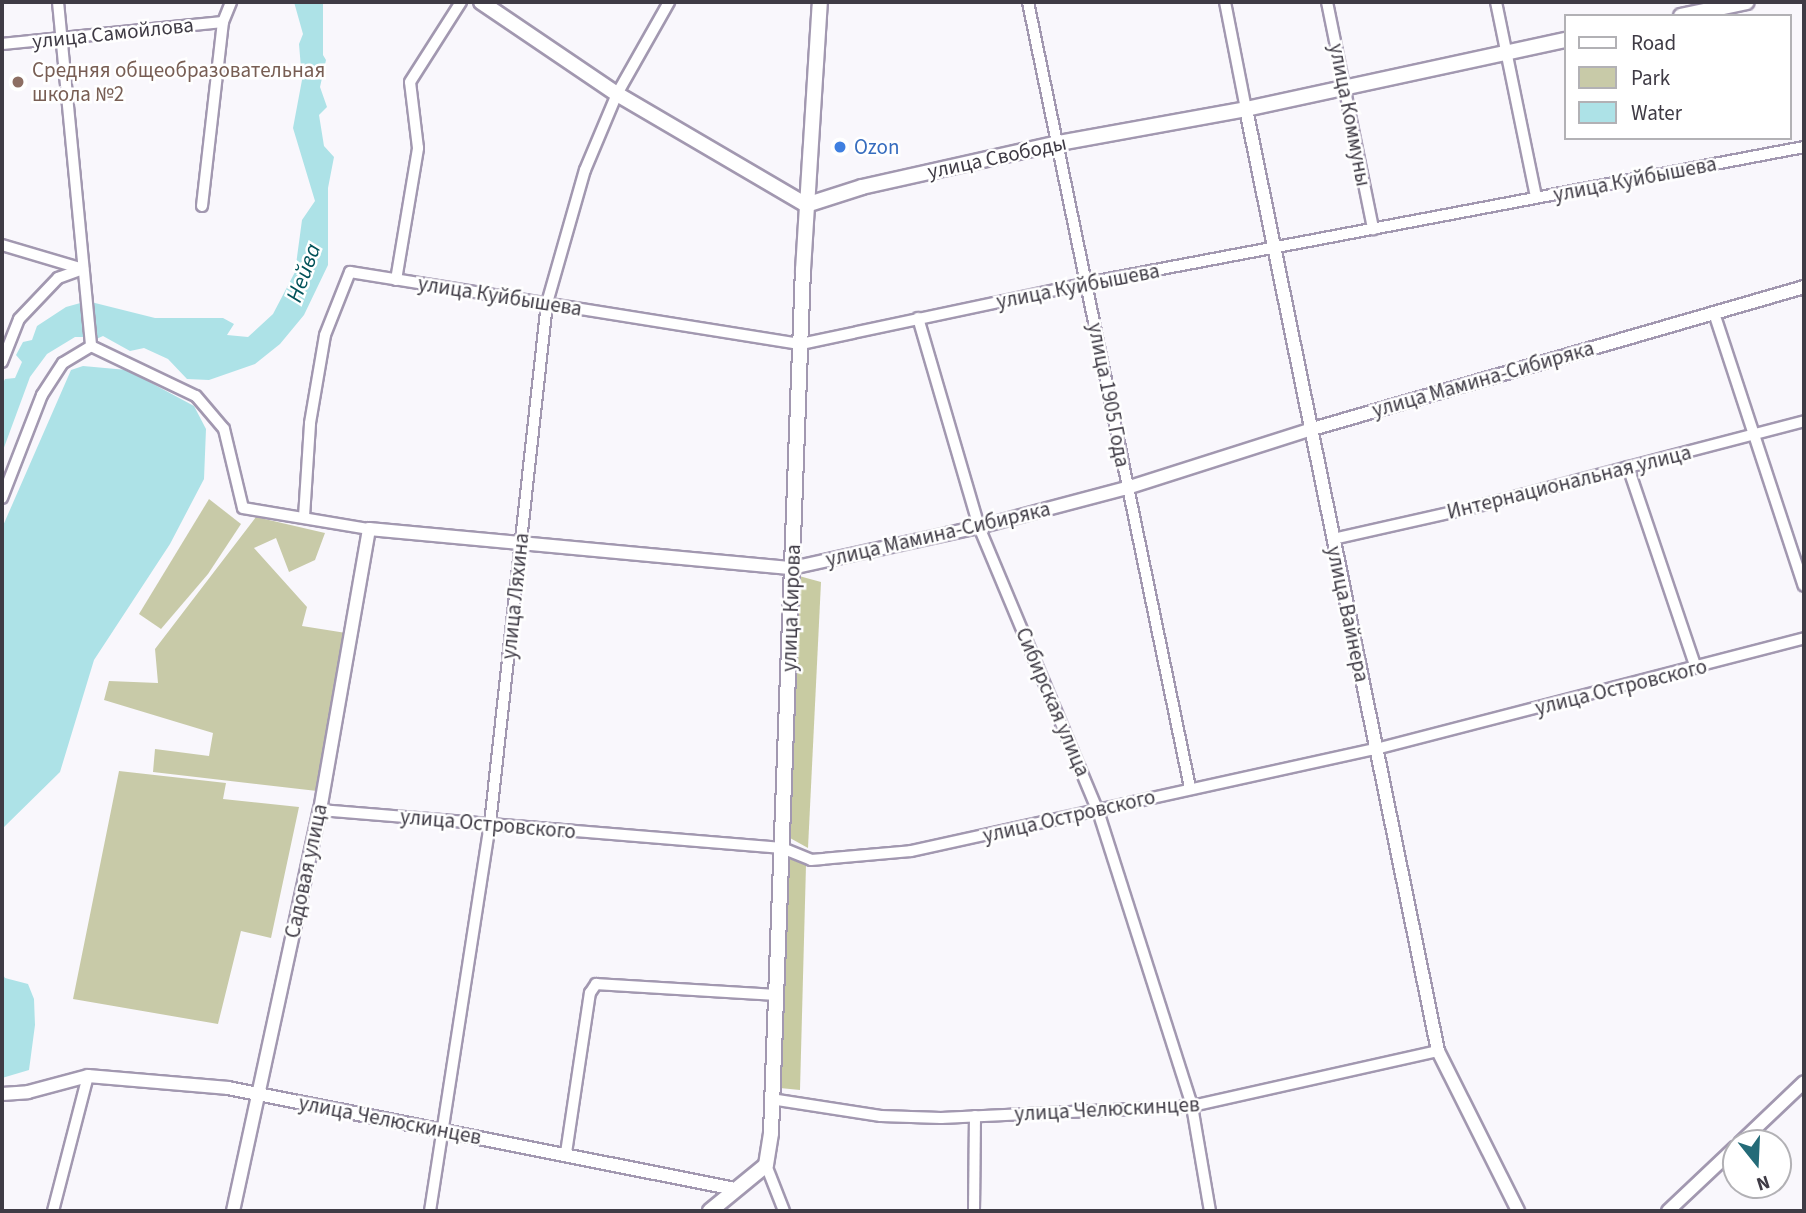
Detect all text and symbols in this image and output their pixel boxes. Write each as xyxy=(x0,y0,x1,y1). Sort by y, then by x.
street label: улица Самойлова xyxy=(31,12,195,54)
legend xyxy=(1564,14,1792,140)
text: Road xyxy=(1631,28,1676,58)
street label: улица Коммуны xyxy=(1324,41,1376,189)
place label: Средняя общеобразовательная школа №2 xyxy=(32,57,325,107)
text: Park xyxy=(1631,63,1670,93)
marker: Средняя общеобразовательная школа №2 xyxy=(10,74,26,90)
text: Water xyxy=(1631,98,1682,128)
street label: улица Свободы xyxy=(925,130,1069,184)
place label: Ozon xyxy=(854,134,899,160)
marker: Ozon xyxy=(832,139,848,155)
street label: улица Куйбышева xyxy=(1551,151,1719,207)
water label: Нейва xyxy=(281,240,327,306)
street label: улица Куйбышева xyxy=(994,258,1162,314)
street label: улица Куйбышева xyxy=(416,271,584,321)
street label: улица 1905 Года xyxy=(1083,321,1135,469)
street label: улица Мамина-Сибиряка xyxy=(1369,335,1597,423)
street label: Интернациональная улица xyxy=(1444,439,1694,525)
street label: улица Мамина-Сибиряка xyxy=(823,496,1053,572)
street label: улица Ляхина xyxy=(496,532,534,660)
street label: улица Кирова xyxy=(776,544,806,672)
street label: улица Вайнера xyxy=(1321,544,1375,684)
street label: Сибирская улица xyxy=(1010,624,1096,780)
street label: улица Островского xyxy=(1533,653,1709,721)
street label: улица Островского xyxy=(980,784,1158,848)
street label: Садовая улица xyxy=(279,802,333,940)
street label: улица Островского xyxy=(399,804,577,844)
street label: улица Челюскинцев xyxy=(297,1090,483,1150)
street label: улица Челюскинцев xyxy=(1014,1092,1200,1126)
north arrow xyxy=(1722,1129,1792,1199)
text: N xyxy=(1753,1168,1773,1197)

